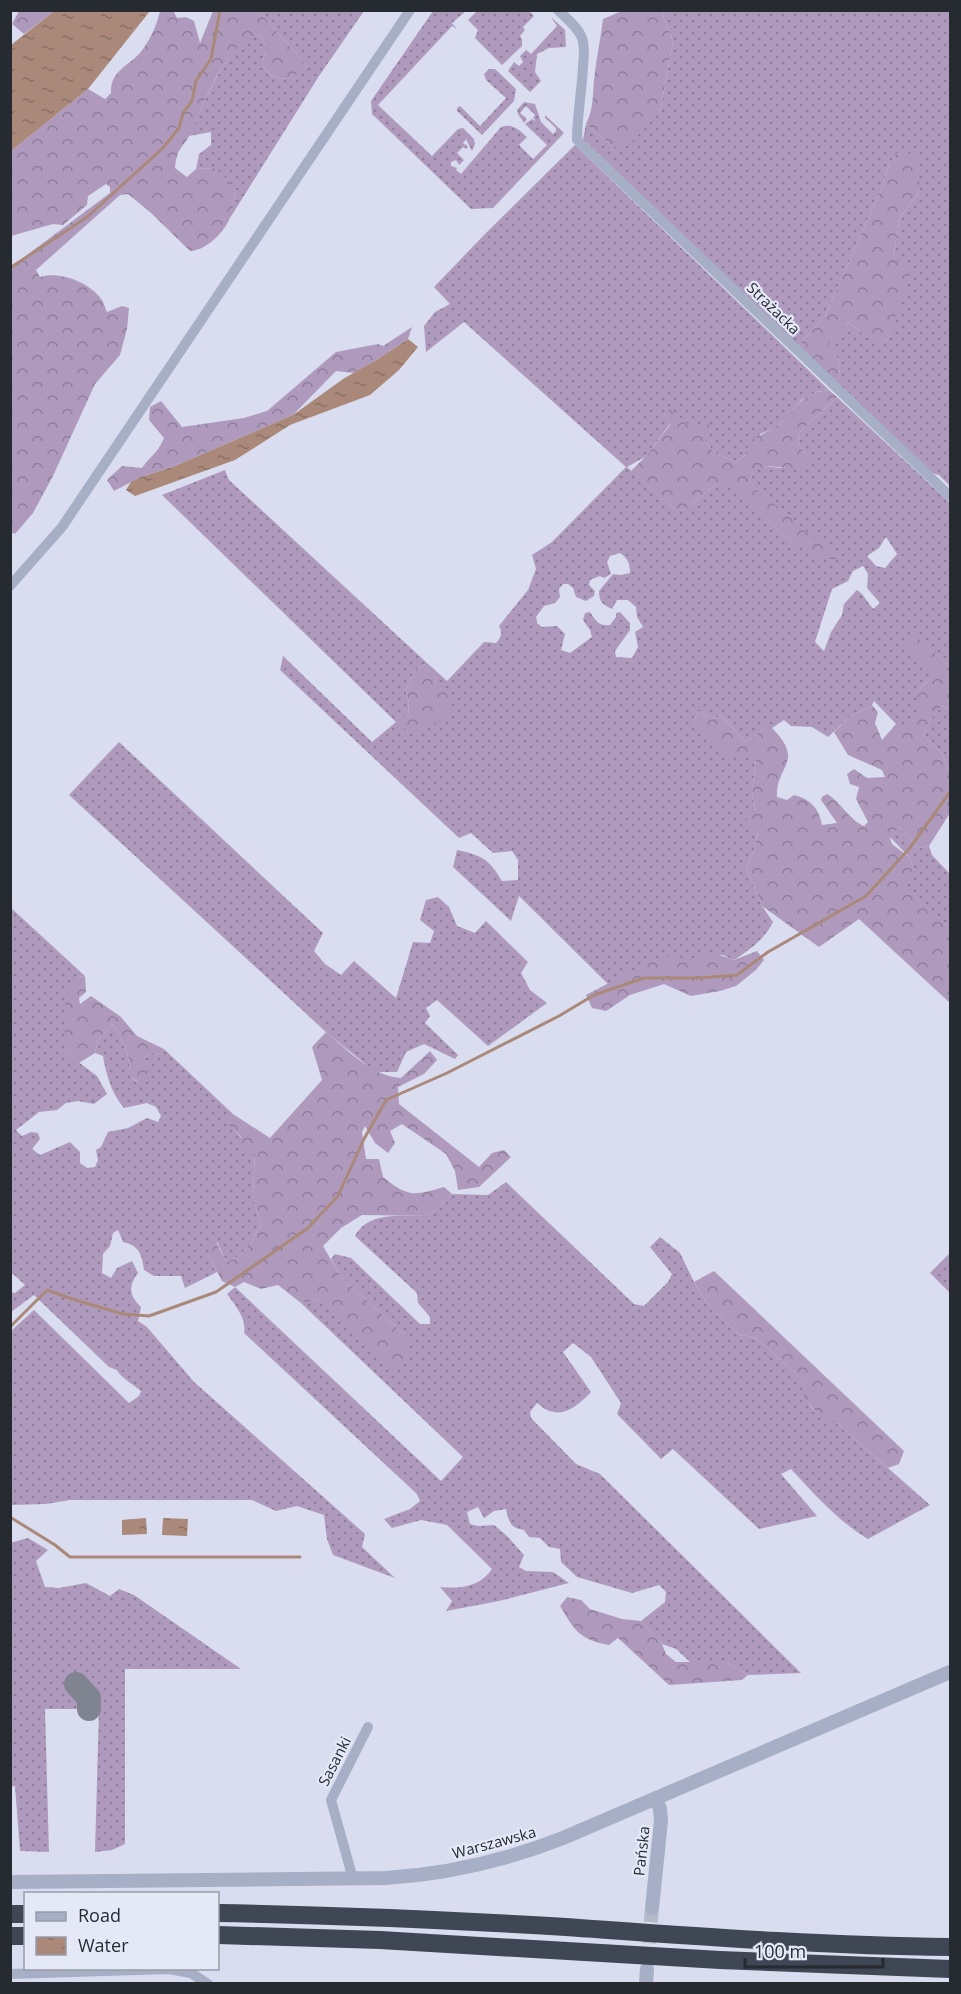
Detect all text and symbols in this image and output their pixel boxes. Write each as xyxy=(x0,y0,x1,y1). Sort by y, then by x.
street label: Strażacka xyxy=(743,278,805,338)
street label: Sasanki xyxy=(313,1733,355,1789)
street label: Warszawska xyxy=(450,1821,538,1863)
street label: Pańska xyxy=(628,1825,654,1877)
legend xyxy=(24,1892,219,1970)
text: Road xyxy=(78,1903,121,1927)
scale bar xyxy=(745,1931,883,1969)
text: Water xyxy=(78,1933,129,1957)
text: 100 m xyxy=(754,1939,806,1963)

